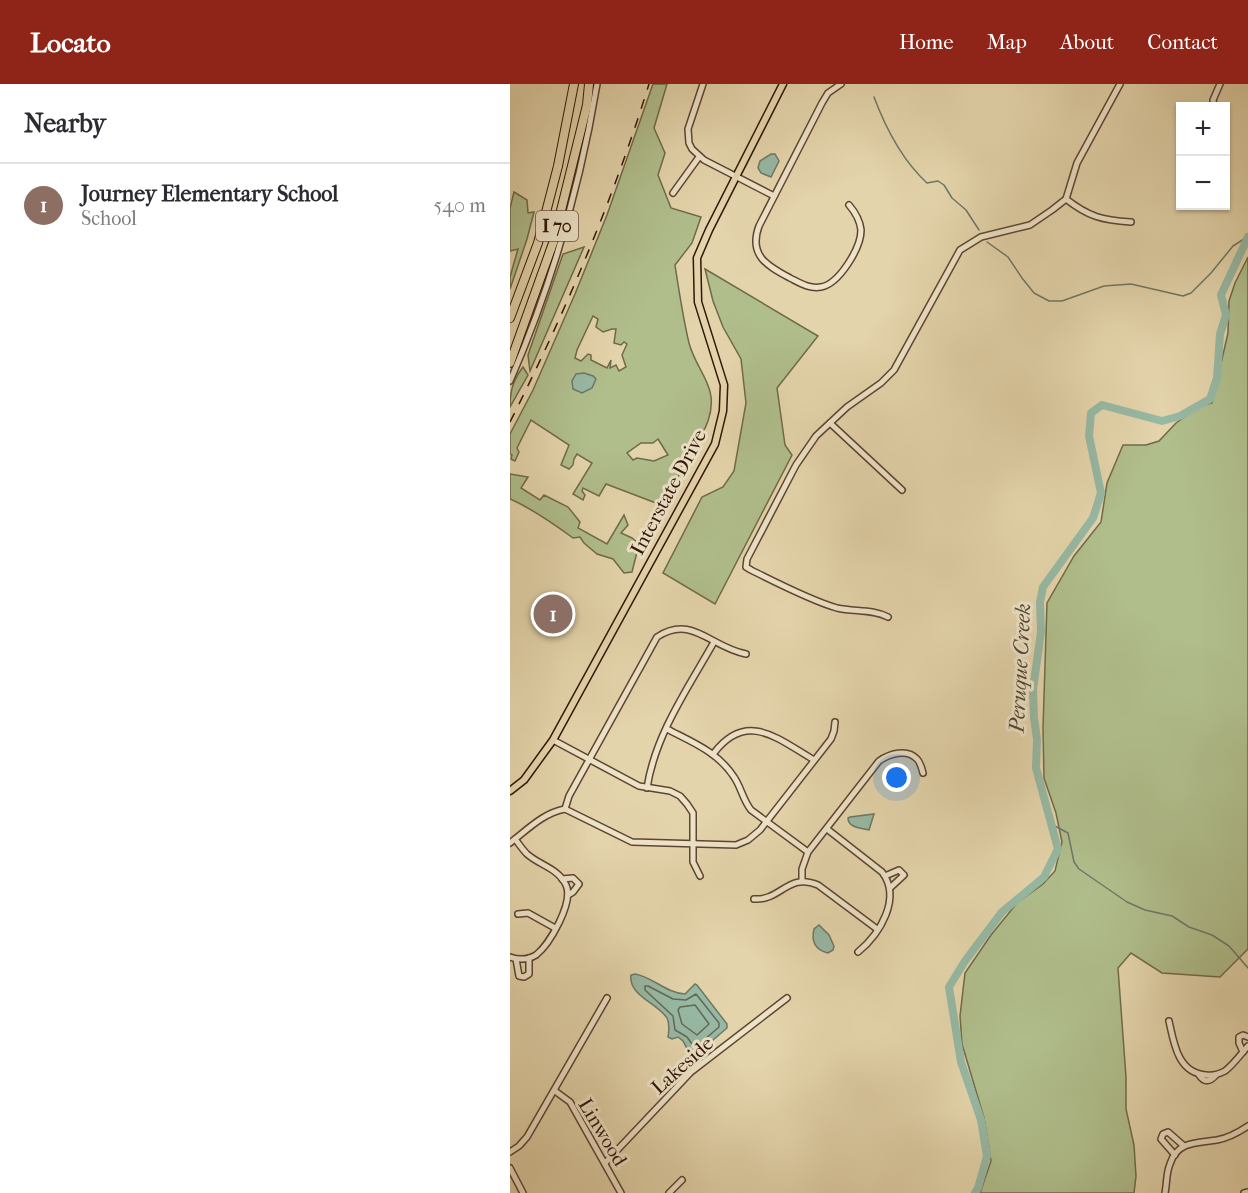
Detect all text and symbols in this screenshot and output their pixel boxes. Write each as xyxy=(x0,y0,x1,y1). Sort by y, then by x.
text: Locato xyxy=(30,26,111,59)
text: Home xyxy=(899,30,954,54)
text: Map xyxy=(987,30,1027,54)
text: About xyxy=(1060,30,1114,54)
text: Contact xyxy=(1147,30,1218,54)
map controls xyxy=(1176,102,1230,210)
button: + xyxy=(1176,102,1230,156)
text: Nearby xyxy=(24,108,106,139)
button: − xyxy=(1176,156,1230,210)
text: Journey Elementary School xyxy=(81,181,338,207)
text: 1 xyxy=(40,194,47,217)
text: 540 m xyxy=(434,194,486,217)
text: School xyxy=(81,207,137,230)
road number: I 70 xyxy=(536,211,578,241)
street label: Interstate Drive xyxy=(626,425,711,559)
pin: 1 xyxy=(534,592,573,636)
water label: Peruque Creek xyxy=(1005,603,1035,734)
your location xyxy=(882,763,911,792)
street label: Lakeside xyxy=(647,1032,718,1099)
street label: Linwood xyxy=(573,1094,632,1171)

